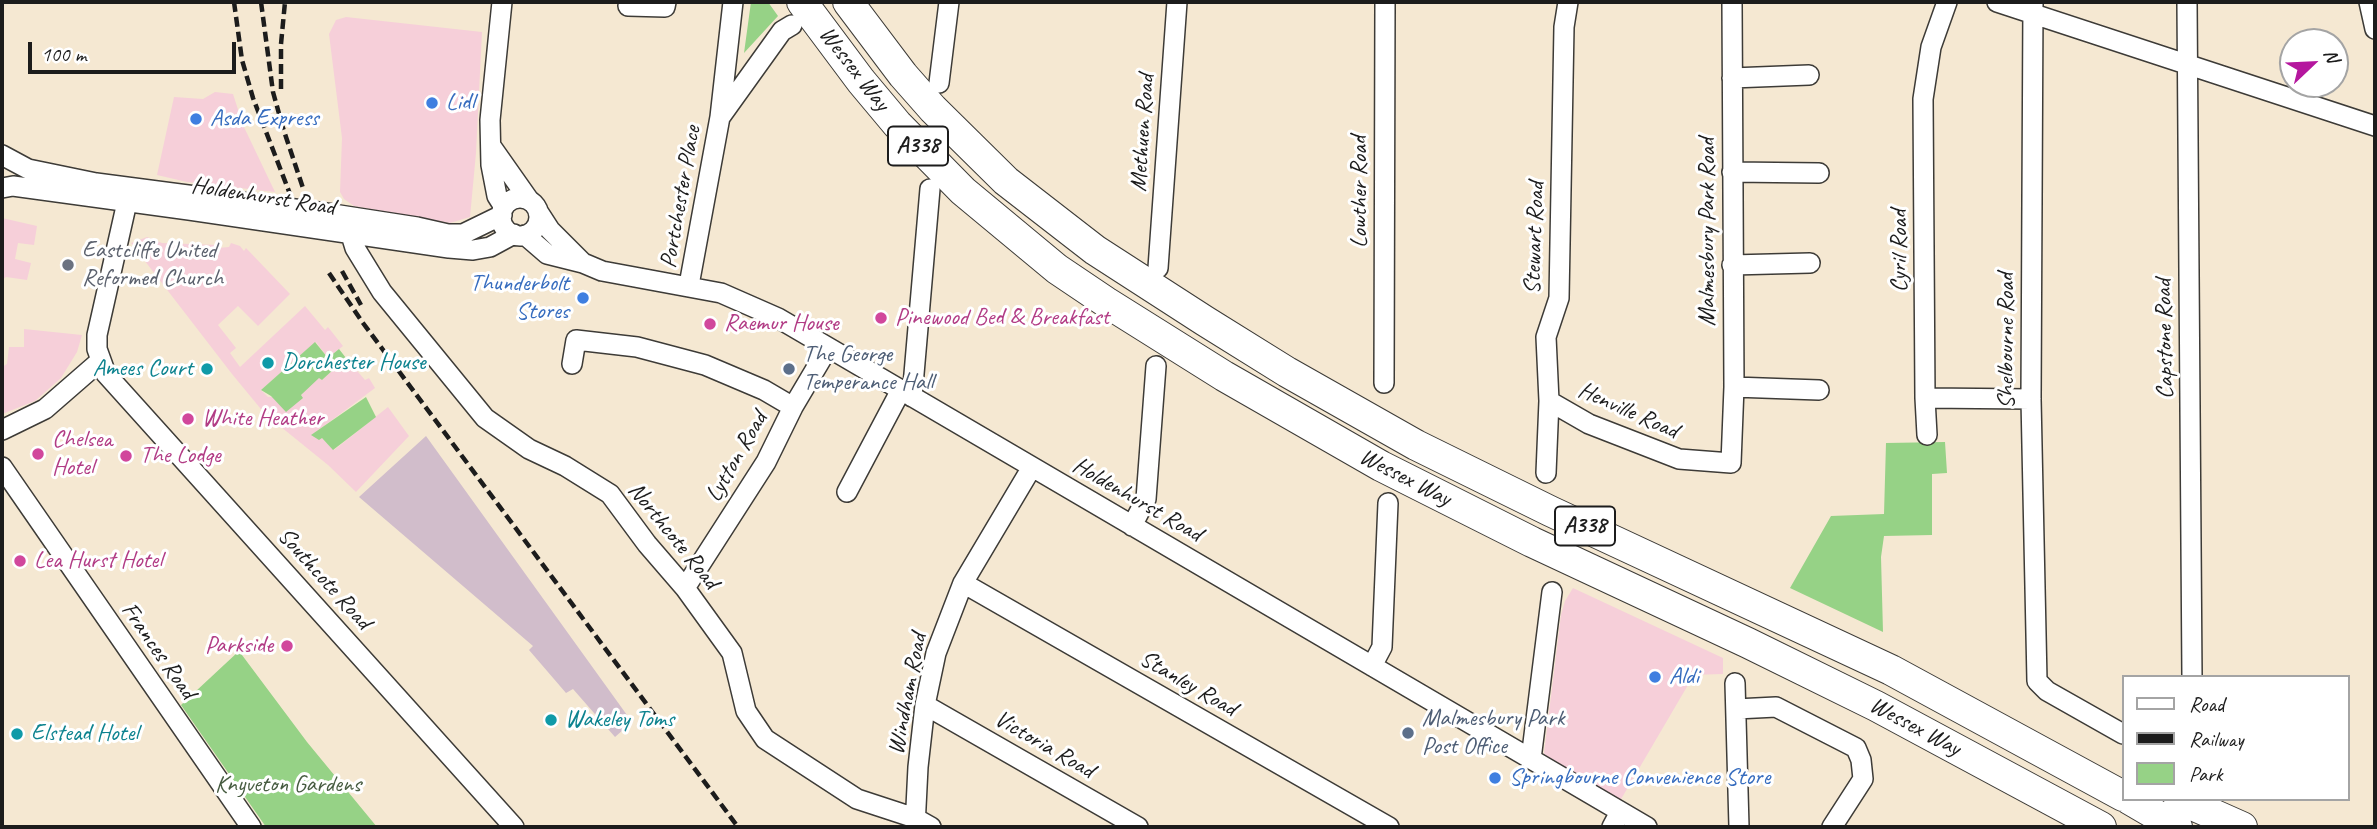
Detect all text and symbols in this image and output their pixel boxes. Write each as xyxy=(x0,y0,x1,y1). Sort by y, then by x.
street label: Wessex Way xyxy=(812,21,896,117)
scale bar xyxy=(32,28,240,72)
north arrow xyxy=(2279,28,2349,98)
text: 100 m xyxy=(41,41,86,67)
text: N xyxy=(2318,45,2345,66)
street label: Methuen Road xyxy=(1125,73,1161,193)
place label: Lidl xyxy=(446,89,474,117)
marker: Lidl xyxy=(424,95,440,111)
place label: Asda Express xyxy=(210,105,319,133)
marker: Asda Express xyxy=(188,111,204,127)
street label: Portchester Place xyxy=(654,124,708,270)
road number: A338 xyxy=(888,127,948,166)
street label: Lowther Road xyxy=(1346,136,1374,248)
street label: Malmesbury Park Road xyxy=(1694,138,1722,326)
street label: Holdenhurst Road xyxy=(189,171,337,223)
street label: Stewart Road xyxy=(1519,181,1551,295)
street label: Cyril Road xyxy=(1886,210,1914,292)
place label: Eastcliffe United Reformed Church xyxy=(82,237,223,293)
marker: Eastcliffe United Reformed Church xyxy=(60,257,76,273)
place label: Thunderbolt Stores xyxy=(470,270,569,326)
street label: Shelbourne Road xyxy=(1993,273,2021,409)
street label: Capstone Road xyxy=(2150,279,2180,399)
marker: Thunderbolt Stores xyxy=(575,290,591,306)
place label: Pinewood Bed & Breakfast xyxy=(895,304,1109,332)
place label: Raemur House xyxy=(724,310,839,338)
marker: Pinewood Bed & Breakfast xyxy=(873,310,889,326)
marker: Raemur House xyxy=(702,316,718,332)
place label: The George Temperance Hall xyxy=(803,341,933,397)
place label: Dorchester House xyxy=(282,349,426,377)
place label: Amees Court xyxy=(93,355,193,383)
marker: Dorchester House xyxy=(260,355,276,371)
marker: Amees Court xyxy=(199,361,215,377)
marker: The George Temperance Hall xyxy=(781,361,797,377)
street label: Henville Road xyxy=(1574,376,1682,446)
place label: White Heather xyxy=(202,405,323,433)
street label: Lytton Road xyxy=(700,407,774,507)
marker: White Heather xyxy=(180,411,196,427)
place label: Chelsea Hotel xyxy=(52,426,112,482)
place label: The Lodge xyxy=(140,442,221,470)
street label: Wessex Way xyxy=(1354,443,1456,513)
marker: Chelsea Hotel xyxy=(30,446,46,462)
marker: The Lodge xyxy=(118,448,134,464)
street label: Holdenhurst Road xyxy=(1067,451,1207,549)
street label: Northcote Road xyxy=(621,477,725,595)
road number: A338 xyxy=(1555,506,1615,546)
street label: Southcote Road xyxy=(271,522,377,636)
place label: Lea Hurst Hotel xyxy=(34,547,162,575)
marker: Lea Hurst Hotel xyxy=(12,553,28,569)
street label: Frances Road xyxy=(114,597,202,705)
street label: Windham Road xyxy=(882,631,934,757)
place label: Parkside xyxy=(205,632,273,660)
marker: Parkside xyxy=(279,638,295,654)
street label: Stanley Road xyxy=(1134,645,1242,723)
place label: Aldi xyxy=(1669,663,1699,691)
marker: Aldi xyxy=(1647,669,1663,685)
legend xyxy=(2122,675,2349,801)
street label: Wessex Way xyxy=(1865,691,1965,763)
text: Road xyxy=(2189,691,2224,717)
street label: Victoria Road xyxy=(989,705,1099,785)
place label: Malmesbury Park Post Office xyxy=(1422,705,1565,761)
place label: Wakeley Toms xyxy=(565,706,674,734)
marker: Wakeley Toms xyxy=(543,712,559,728)
place label: Elstead Hotel xyxy=(31,720,138,748)
marker: Malmesbury Park Post Office xyxy=(1400,725,1416,741)
marker: Elstead Hotel xyxy=(9,726,25,742)
text: Railway xyxy=(2189,726,2243,752)
text: Park xyxy=(2189,761,2222,787)
place label: Springbourne Convenience Store xyxy=(1509,764,1770,792)
marker: Springbourne Convenience Store xyxy=(1487,770,1503,786)
park label: Knyveton Gardens xyxy=(215,771,361,799)

